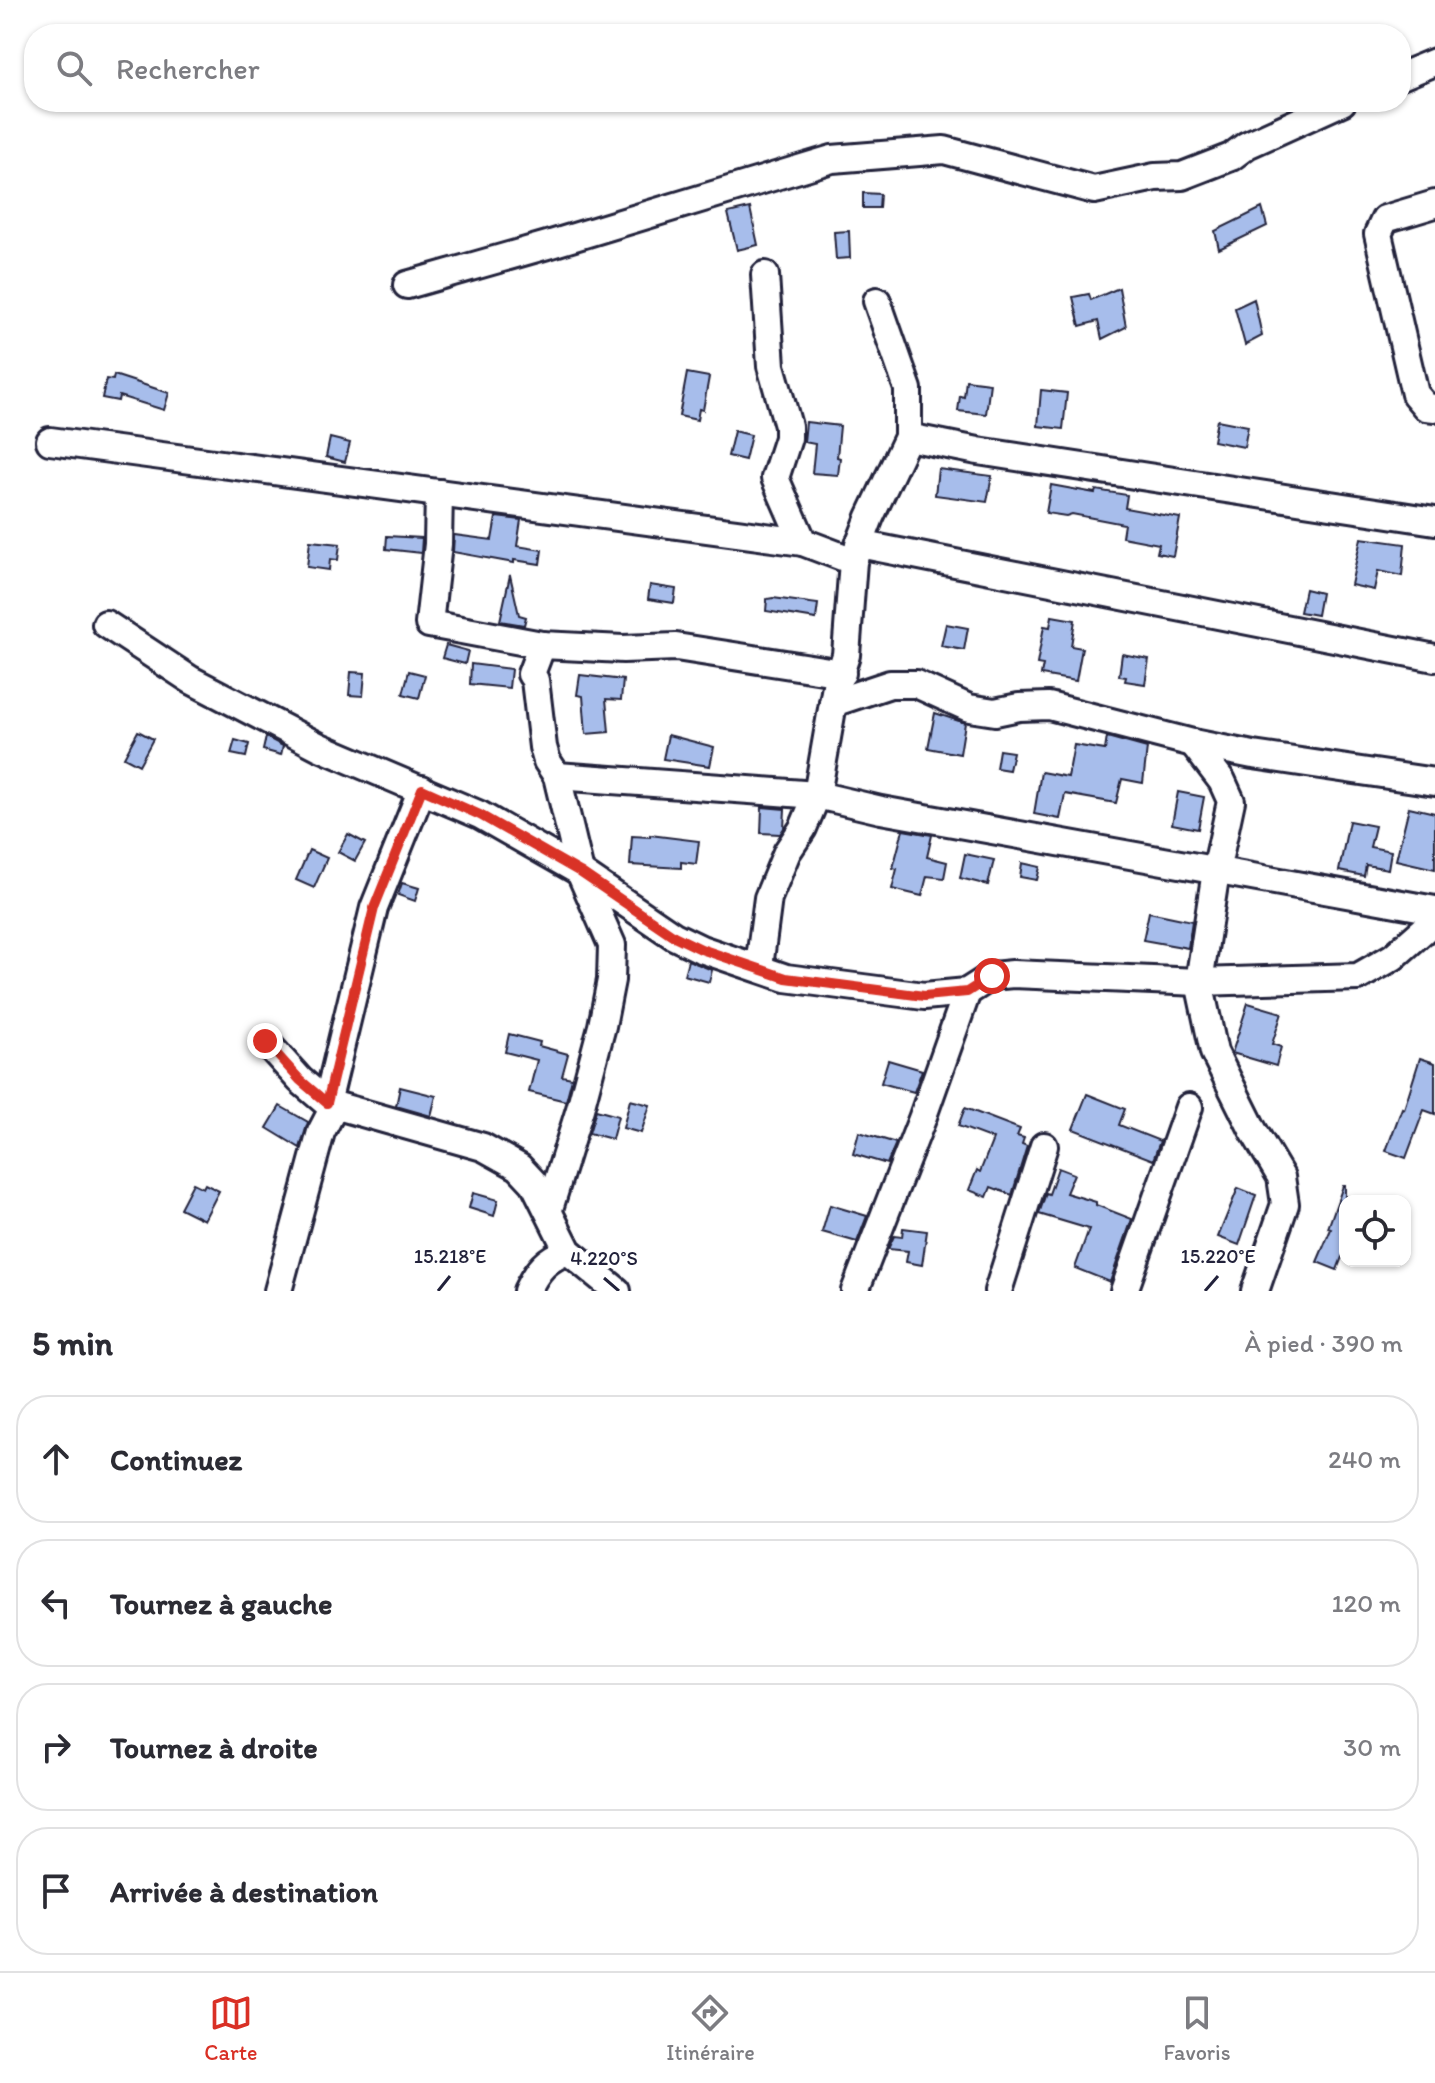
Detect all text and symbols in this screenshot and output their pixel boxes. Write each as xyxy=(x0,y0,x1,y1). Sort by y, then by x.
search box xyxy=(24,24,1411,112)
icon: search xyxy=(52,46,96,90)
text: Rechercher xyxy=(116,50,260,87)
route start xyxy=(974,958,1010,994)
route end xyxy=(247,1023,283,1059)
map controls xyxy=(1339,1195,1411,1267)
button: locate xyxy=(1339,1195,1411,1267)
text: 15.218°E xyxy=(414,1244,486,1268)
text: 15.220°E xyxy=(1181,1244,1256,1268)
text: 4.220°S xyxy=(570,1246,638,1270)
text: 5 min xyxy=(32,1323,113,1364)
text: À pied · 390 m xyxy=(1244,1327,1403,1359)
icon: ahead xyxy=(34,1437,78,1481)
text: Continuez xyxy=(110,1441,242,1478)
text: 240 m xyxy=(1328,1443,1401,1475)
icon: left xyxy=(34,1581,78,1625)
text: Tournez à gauche xyxy=(110,1585,332,1622)
text: 120 m xyxy=(1332,1587,1401,1619)
icon: right xyxy=(34,1725,78,1769)
text: Tournez à droite xyxy=(110,1729,318,1766)
text: 30 m xyxy=(1343,1731,1401,1763)
icon: arrive xyxy=(34,1869,78,1913)
text: Arrivée à destination xyxy=(110,1873,378,1910)
tab: Carte xyxy=(204,1991,257,2066)
tab: Itinéraire xyxy=(666,1991,755,2066)
tab: Favoris xyxy=(1164,1991,1231,2066)

